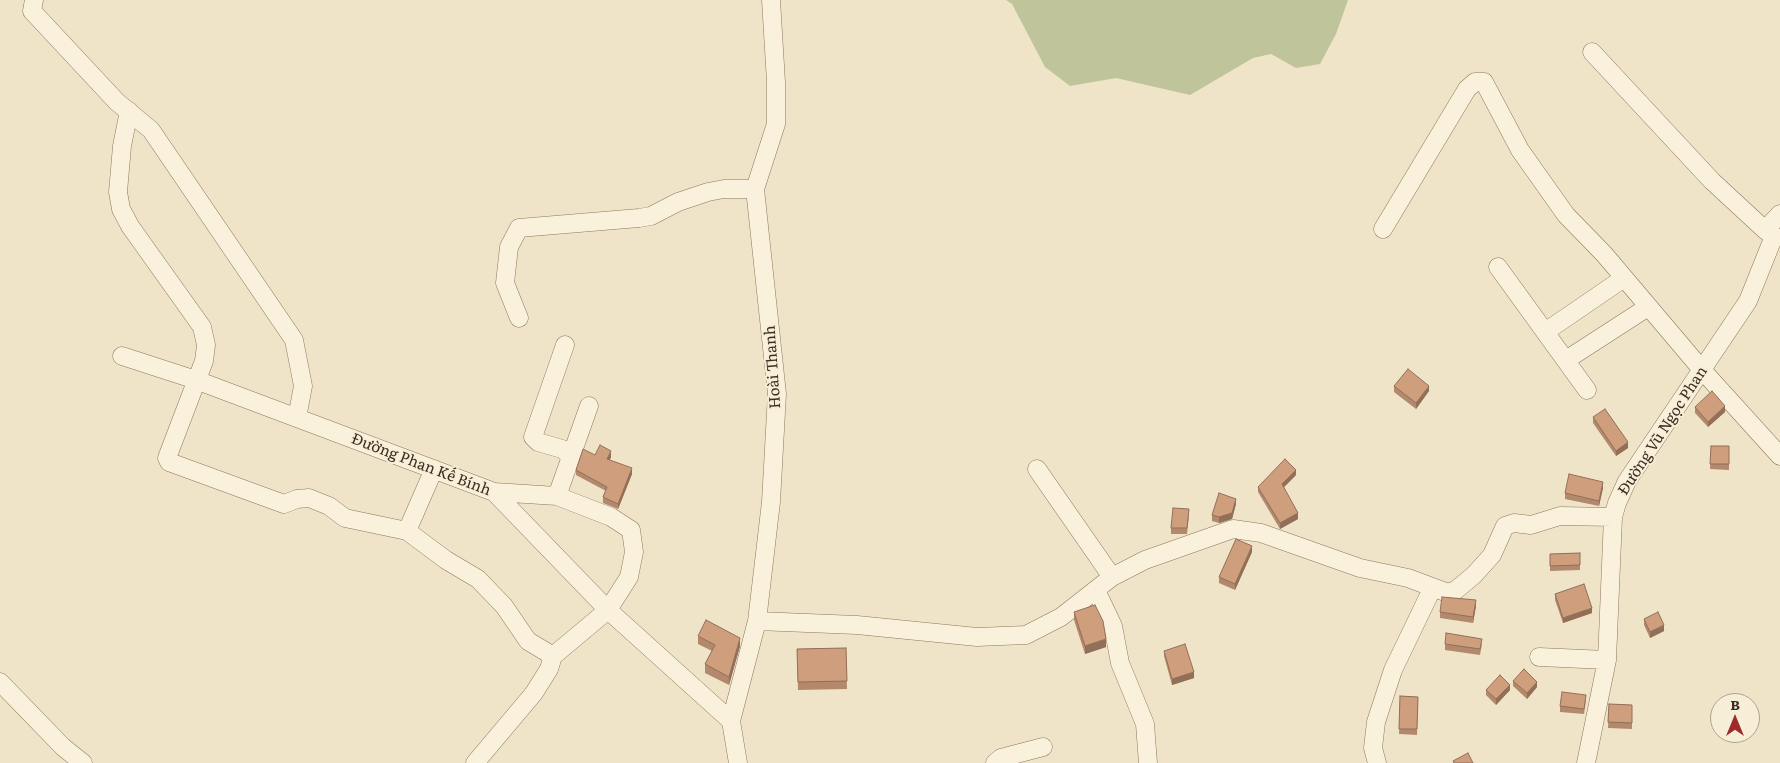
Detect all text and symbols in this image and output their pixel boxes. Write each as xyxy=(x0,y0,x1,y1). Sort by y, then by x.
street label: Hoài Thanh xyxy=(761,325,785,409)
street label: Đường Vũ Ngọc Phan xyxy=(1615,363,1711,499)
street label: Đường Phan Kế Bính xyxy=(349,430,493,500)
north arrow xyxy=(1710,693,1760,743)
text: B xyxy=(1730,694,1740,714)

